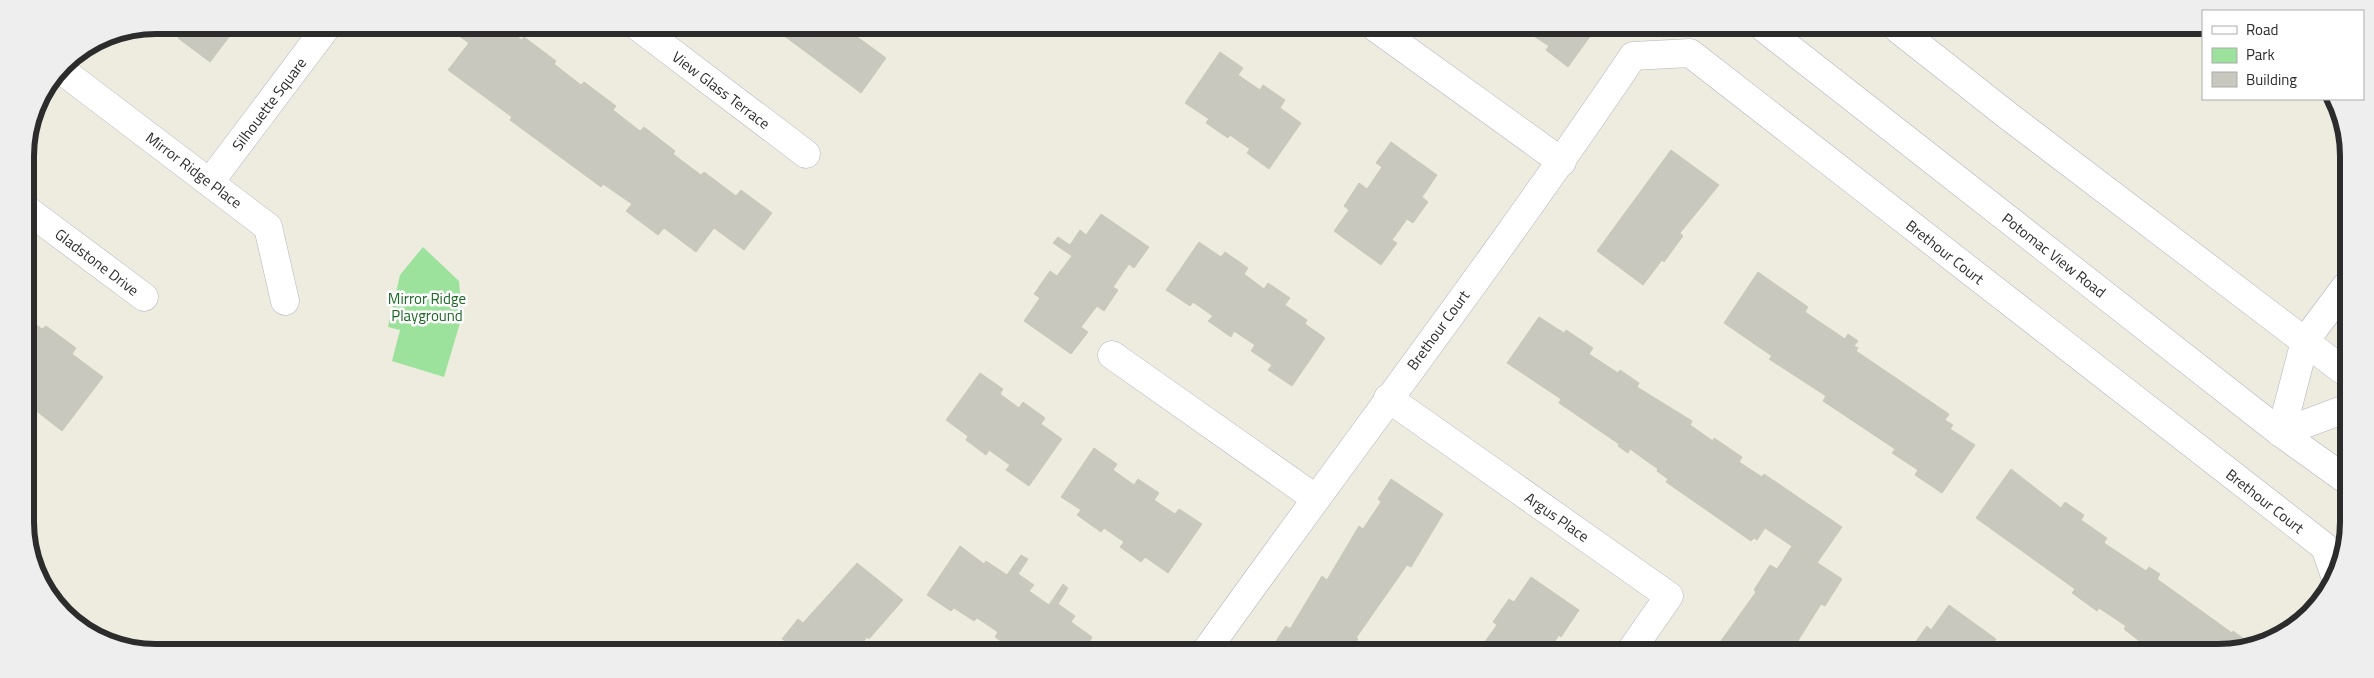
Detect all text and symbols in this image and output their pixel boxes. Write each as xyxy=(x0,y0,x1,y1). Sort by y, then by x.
legend xyxy=(2202,10,2364,100)
text: Road xyxy=(2246,18,2278,41)
text: Park xyxy=(2246,43,2275,66)
street label: View Glass Terrace xyxy=(667,45,775,135)
street label: Silhouette Square xyxy=(226,52,312,156)
text: Building xyxy=(2246,68,2297,91)
street label: Mirror Ridge Place xyxy=(141,126,247,214)
street label: Potomac View Road xyxy=(1997,207,2111,303)
street label: Brethour Court xyxy=(1901,214,1990,290)
street label: Gladstone Drive xyxy=(50,223,144,301)
street label: Brethour Court xyxy=(1401,285,1475,375)
park label: Mirror Ridge Playground xyxy=(388,287,466,327)
street label: Brethour Court xyxy=(2221,463,2310,539)
street label: Argus Place xyxy=(1520,486,1594,548)

